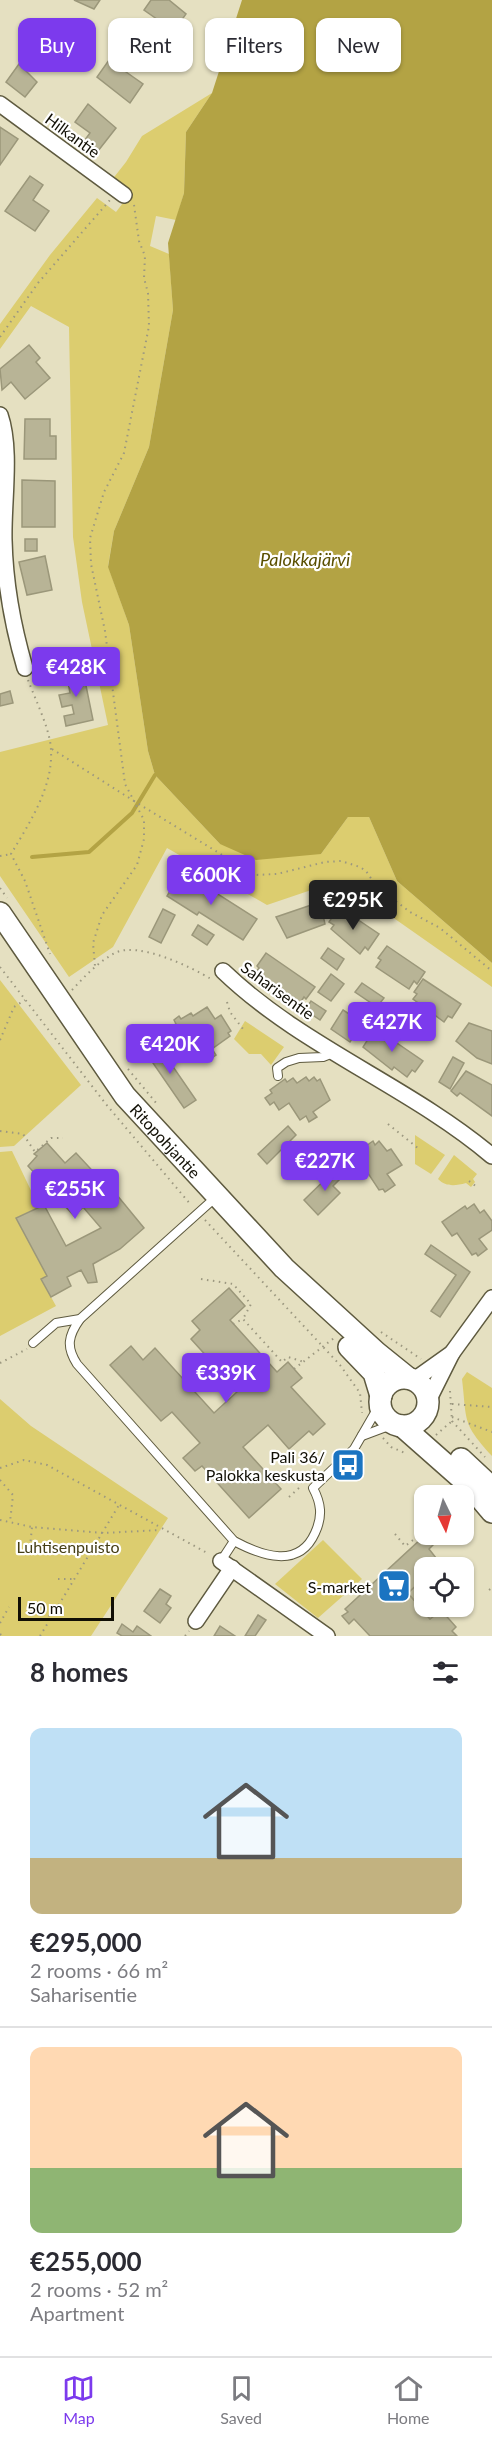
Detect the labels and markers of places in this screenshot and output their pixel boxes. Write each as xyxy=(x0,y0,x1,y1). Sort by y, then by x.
pin: €428K xyxy=(34,647,118,698)
pin: €600K xyxy=(169,855,253,906)
pin: €295K xyxy=(311,880,395,931)
pin: €427K xyxy=(350,1002,434,1053)
pin: €420K xyxy=(128,1024,212,1075)
pin: €227K xyxy=(283,1141,367,1192)
pin: €255K xyxy=(33,1169,117,1220)
pin: €339K xyxy=(184,1353,268,1404)
place label: Pali 36/ Palokka keskusta xyxy=(206,1447,325,1484)
bus stop icon: Pali 36/ Palokka keskusta xyxy=(330,1447,366,1483)
supermarket icon: S-market xyxy=(376,1568,412,1604)
place label: S-market xyxy=(308,1577,371,1596)

